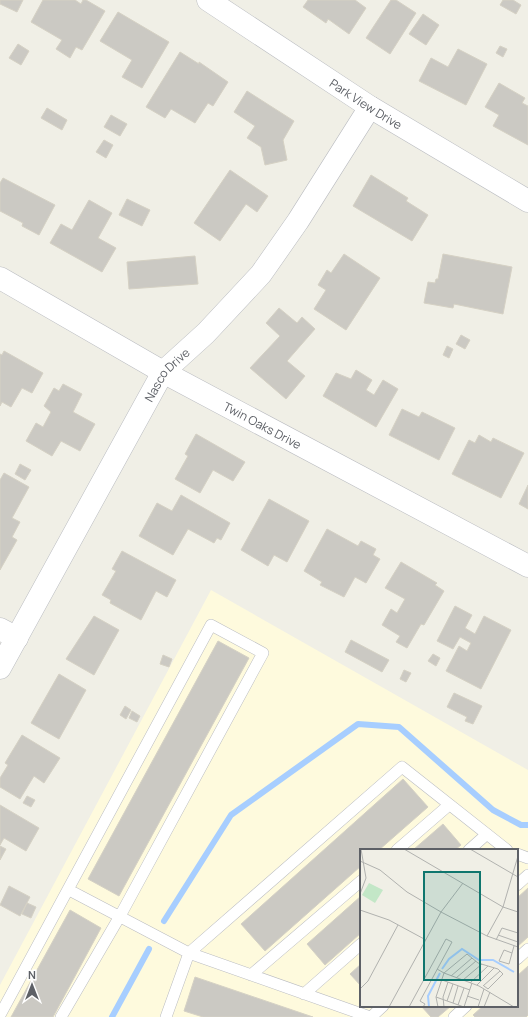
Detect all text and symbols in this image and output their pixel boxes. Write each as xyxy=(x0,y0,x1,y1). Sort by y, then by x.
street label: Park View Drive xyxy=(327,74,405,133)
street label: Nasco Drive xyxy=(140,344,193,405)
street label: Twin Oaks Drive xyxy=(221,397,305,453)
inset map xyxy=(360,849,518,1007)
north arrow xyxy=(12,965,52,1005)
text: N xyxy=(28,967,36,982)

